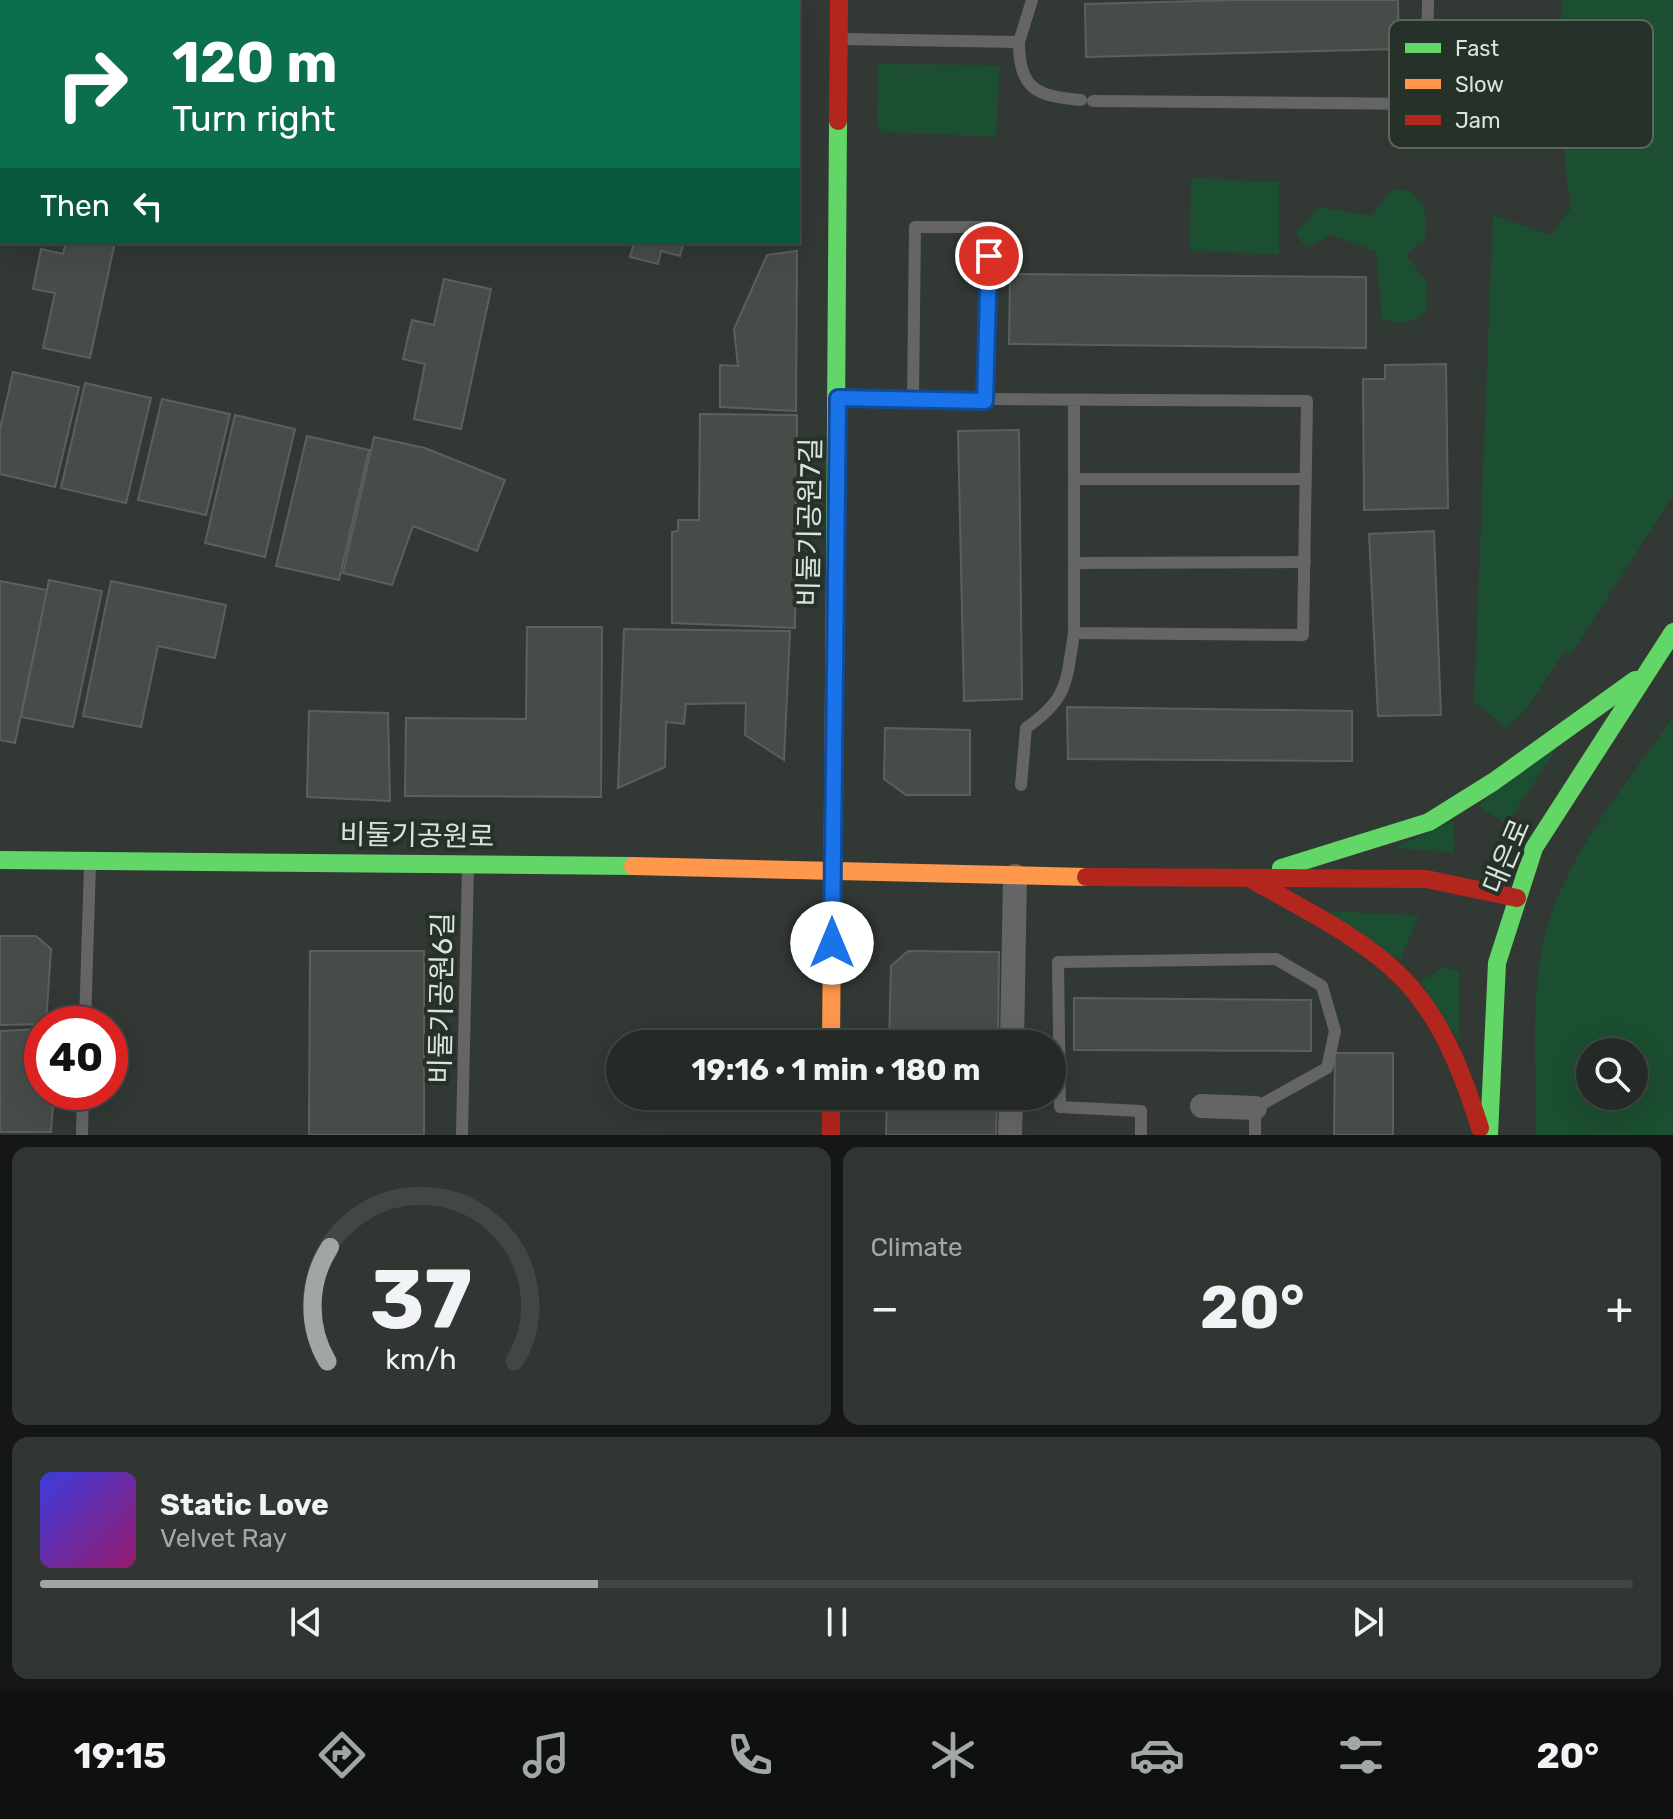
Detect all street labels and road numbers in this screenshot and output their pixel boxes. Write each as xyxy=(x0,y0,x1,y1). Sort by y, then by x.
street label: 비둘기공원7길 xyxy=(792,437,827,607)
street label: 대은로 xyxy=(1476,814,1537,898)
street label: 비둘기공원로 xyxy=(339,818,495,853)
street label: 비둘기공원6길 xyxy=(424,912,459,1084)

